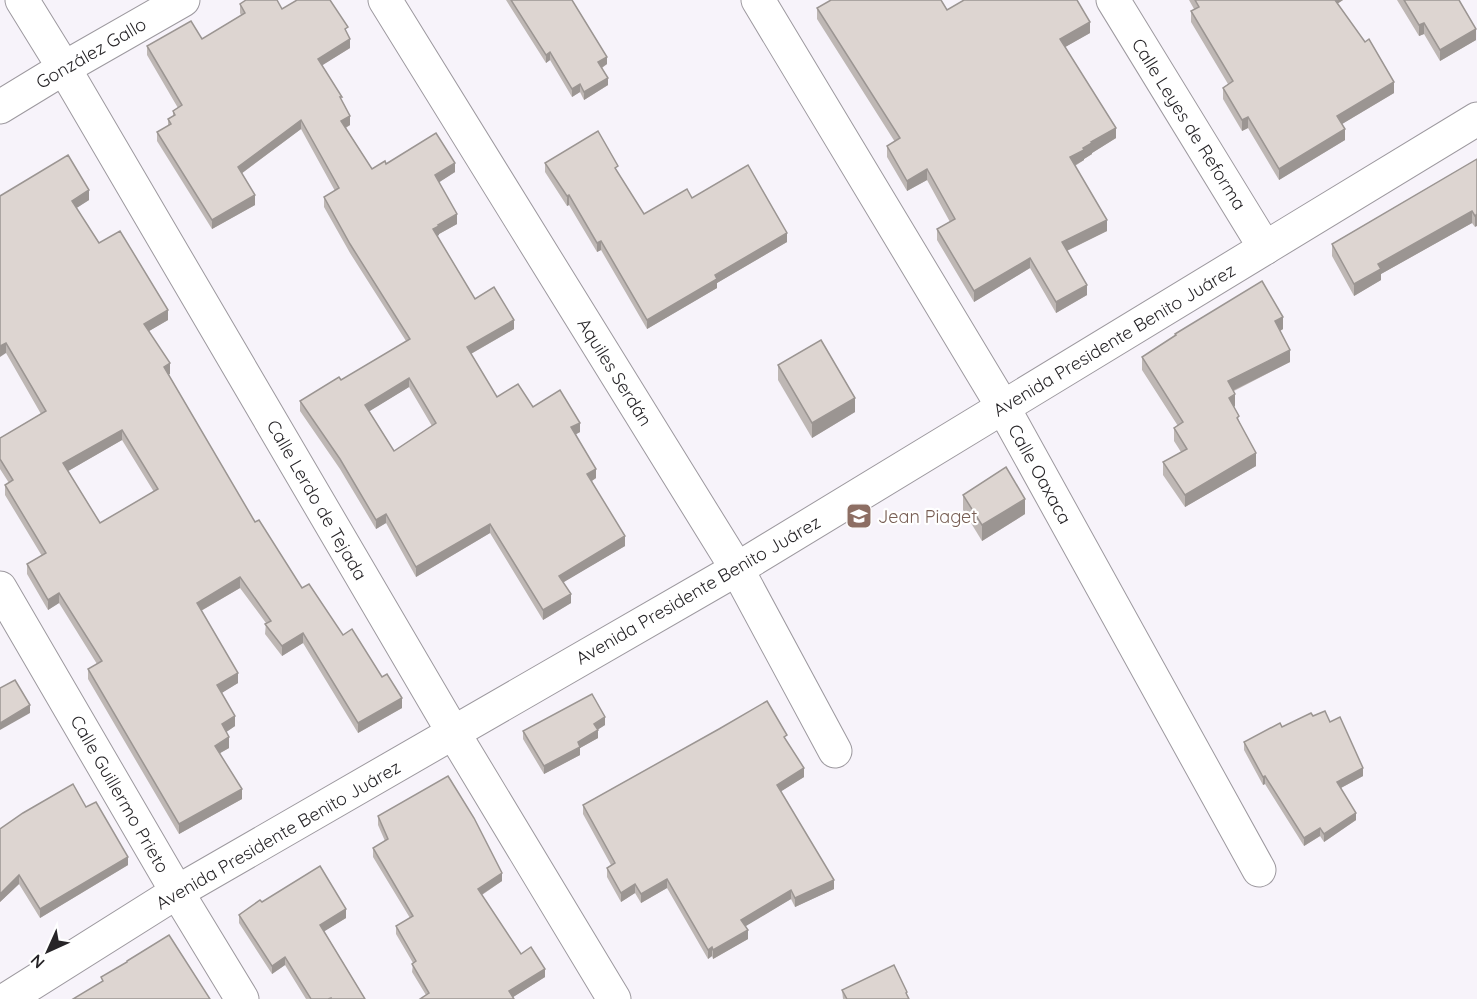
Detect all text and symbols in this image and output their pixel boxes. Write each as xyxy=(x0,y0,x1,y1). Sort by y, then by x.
street label: González Gallo xyxy=(32,12,150,94)
street label: Calle Leyes de Reforma xyxy=(1127,34,1251,214)
street label: Avenida Presidente Benito Juárez xyxy=(989,258,1239,422)
street label: Aquiles Serdán xyxy=(573,314,657,430)
street label: Calle Lerdo de Tejada xyxy=(262,416,372,584)
street label: Calle Oaxaca xyxy=(1003,420,1077,528)
school or university icon: Jean Piaget xyxy=(844,501,874,531)
place label: Jean Piaget xyxy=(878,505,977,528)
street label: Avenida Presidente Benito Juárez xyxy=(572,510,824,670)
street label: Calle Guillermo Prieto xyxy=(65,711,175,877)
street label: Avenida Presidente Benito Juárez xyxy=(152,755,404,915)
north arrow xyxy=(18,921,78,981)
text: N xyxy=(26,950,49,973)

